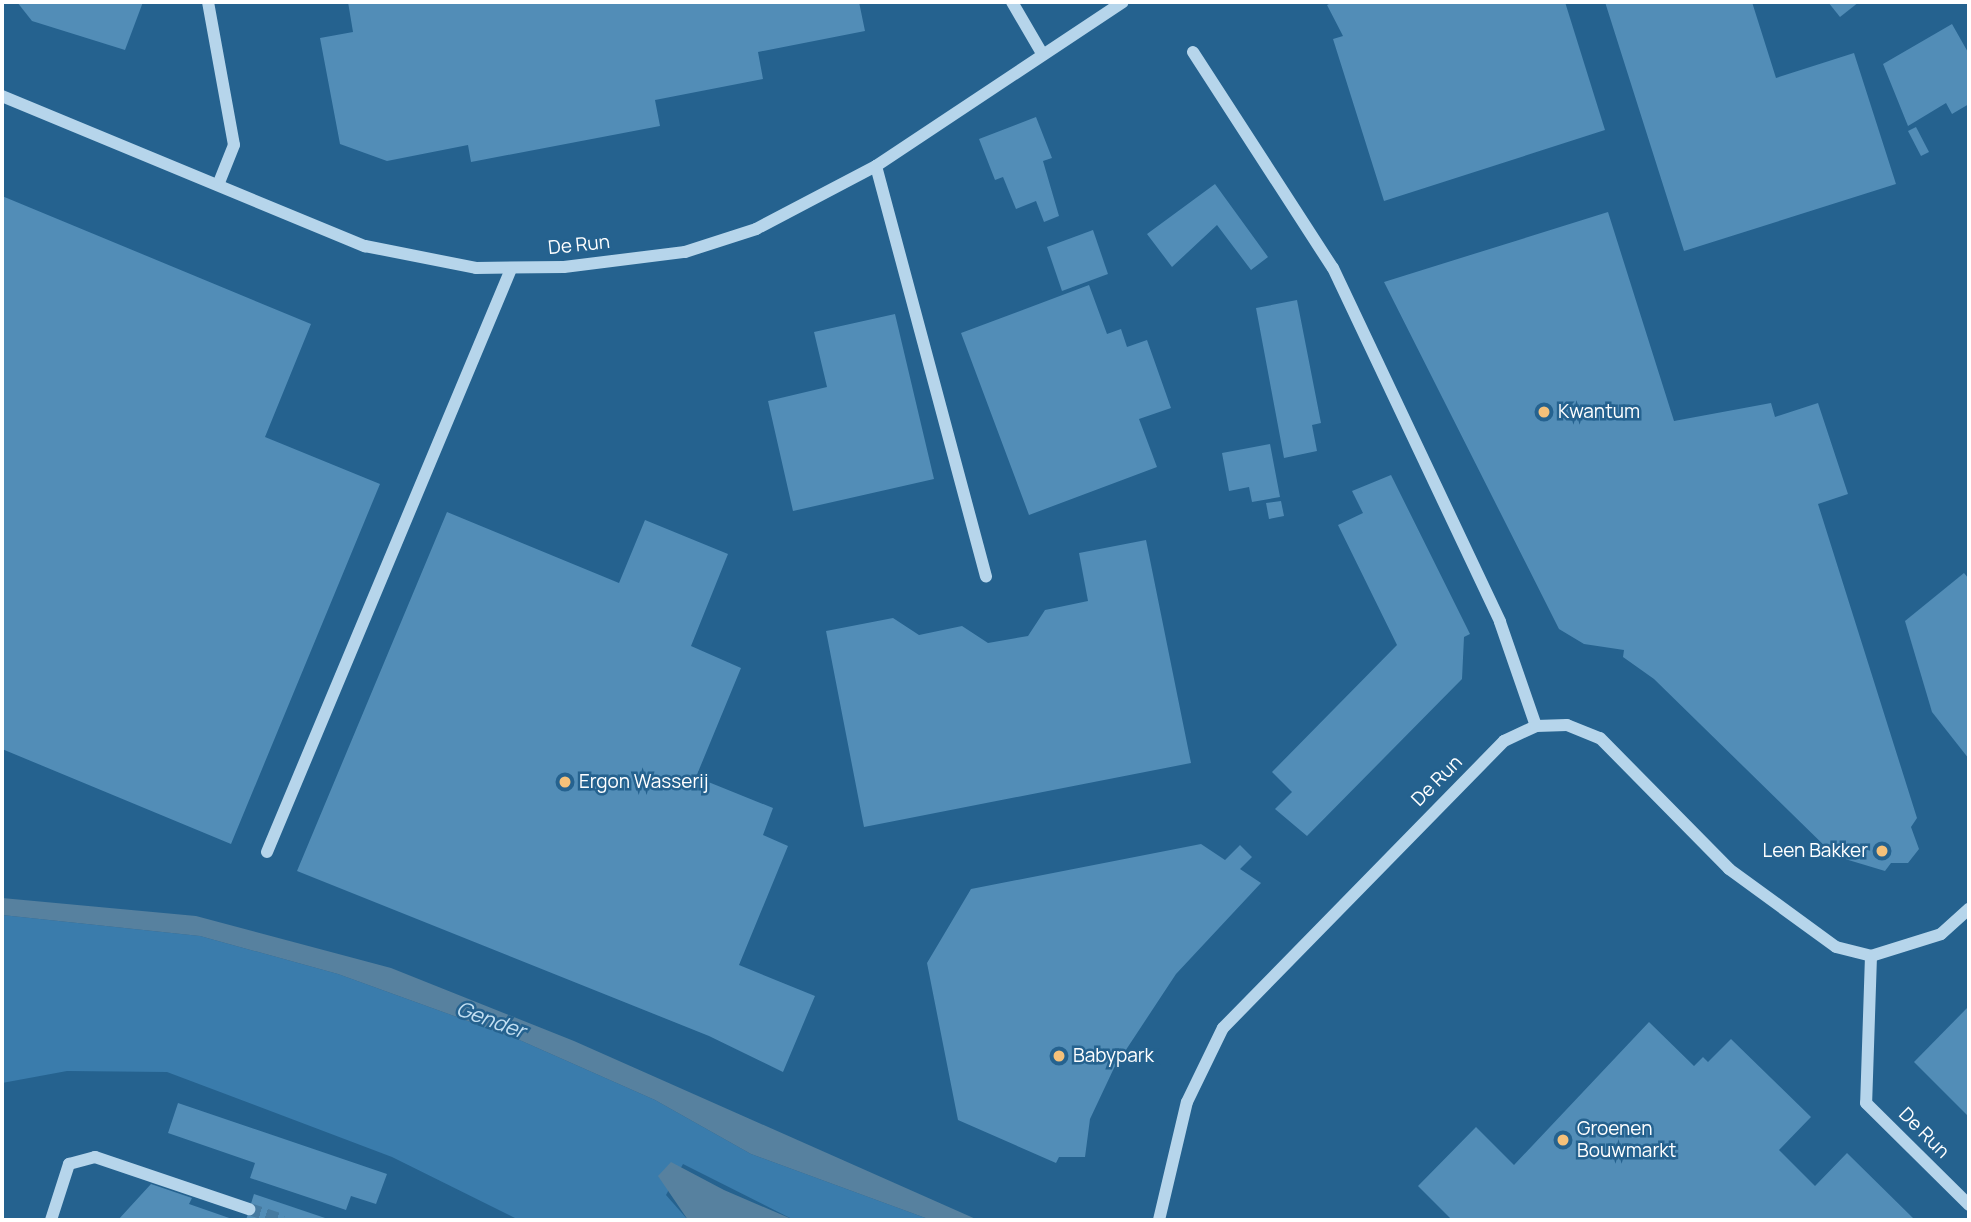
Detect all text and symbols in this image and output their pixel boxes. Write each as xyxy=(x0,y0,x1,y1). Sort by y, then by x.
street label: De Run xyxy=(547,230,611,260)
place label: Kwantum xyxy=(1558,401,1640,423)
marker: Kwantum xyxy=(1536,404,1552,420)
street label: De Run xyxy=(1407,751,1467,811)
place label: Ergon Wasserij xyxy=(579,771,708,793)
marker: Ergon Wasserij xyxy=(557,774,573,790)
place label: Leen Bakker xyxy=(1762,840,1868,862)
marker: Leen Bakker xyxy=(1874,843,1890,859)
water label: Gender xyxy=(453,995,529,1043)
place label: Babypark xyxy=(1073,1045,1154,1067)
marker: Babypark xyxy=(1051,1048,1067,1064)
street label: De Run xyxy=(1894,1103,1954,1163)
place label: Groenen Bouwmarkt xyxy=(1577,1118,1676,1162)
marker: Groenen Bouwmarkt xyxy=(1555,1132,1571,1148)

